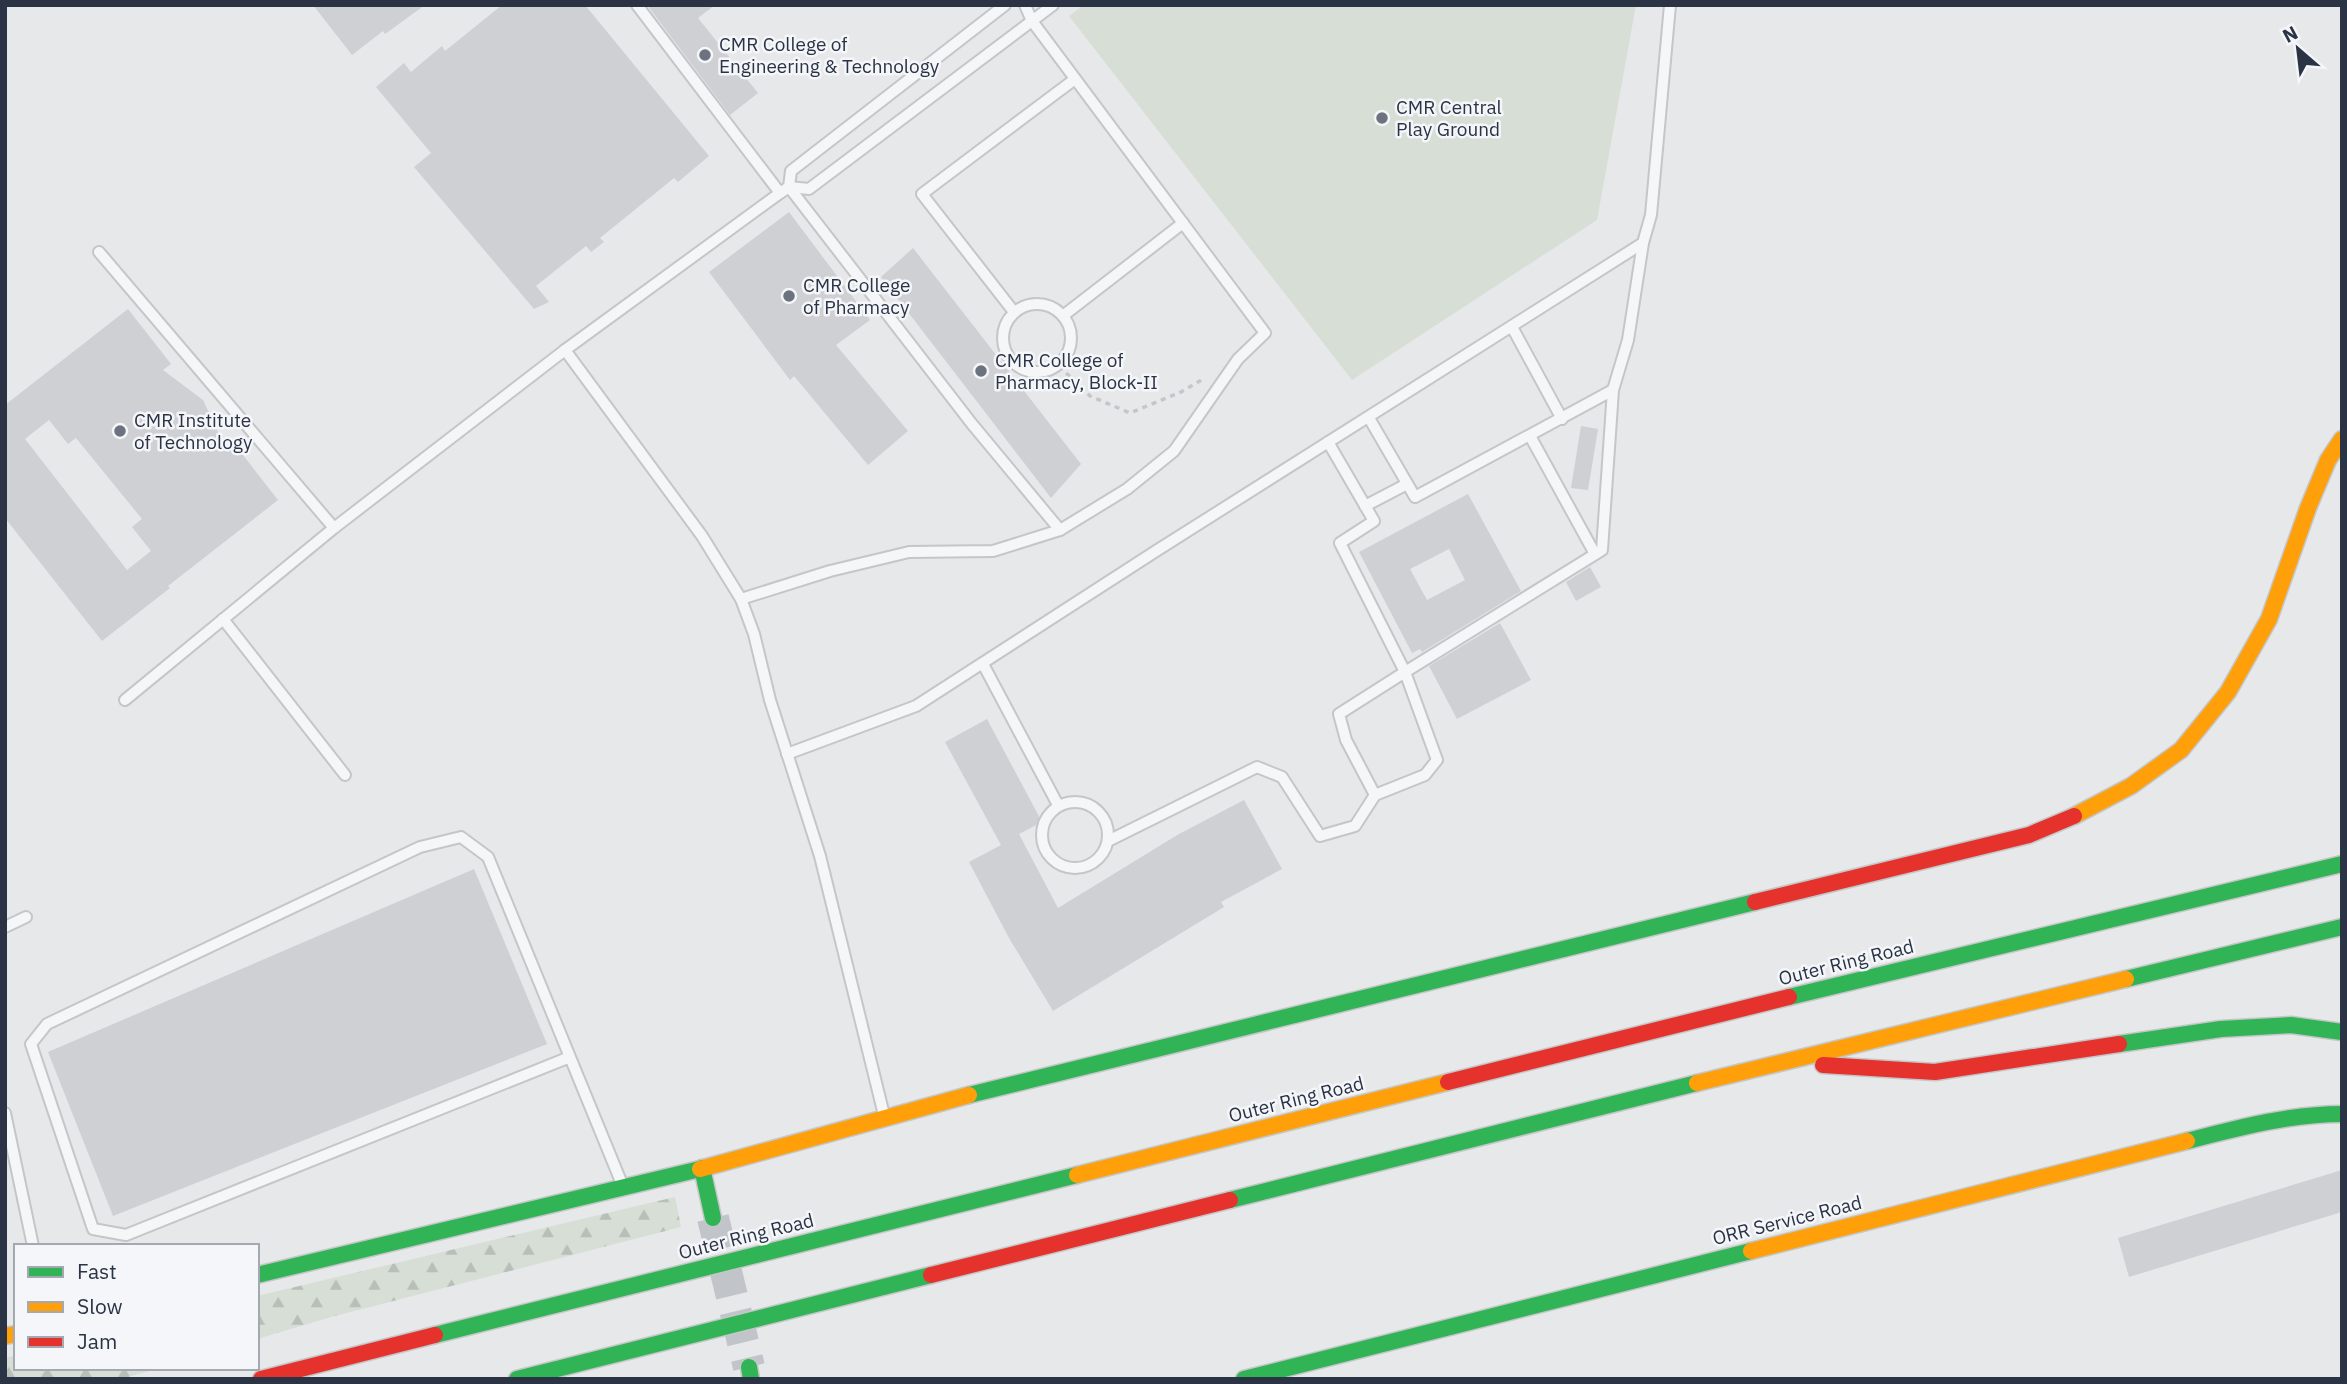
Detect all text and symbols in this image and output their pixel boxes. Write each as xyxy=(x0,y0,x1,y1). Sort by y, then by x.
north arrow xyxy=(2263,14,2333,84)
text: N xyxy=(2278,20,2302,48)
place label: CMR College of Engineering & Technology xyxy=(719,32,940,78)
marker: CMR College of Engineering & Technology xyxy=(697,47,713,63)
place label: CMR Central Play Ground xyxy=(1396,95,1502,141)
marker: CMR Central Play Ground xyxy=(1374,110,1390,126)
place label: CMR College of Pharmacy xyxy=(803,273,910,319)
marker: CMR College of Pharmacy xyxy=(781,288,797,304)
place label: CMR College of Pharmacy, Block-II xyxy=(995,348,1158,394)
marker: CMR College of Pharmacy, Block-II xyxy=(973,363,989,379)
place label: CMR Institute of Technology xyxy=(134,408,253,454)
marker: CMR Institute of Technology xyxy=(112,423,128,439)
street label: Outer Ring Road xyxy=(1776,934,1916,990)
street label: Outer Ring Road xyxy=(1226,1071,1366,1127)
street label: ORR Service Road xyxy=(1710,1190,1864,1250)
street label: Outer Ring Road xyxy=(676,1208,816,1264)
legend xyxy=(14,1244,259,1370)
text: Fast xyxy=(77,1257,117,1285)
text: Slow xyxy=(77,1292,123,1320)
text: Jam xyxy=(77,1327,117,1355)

